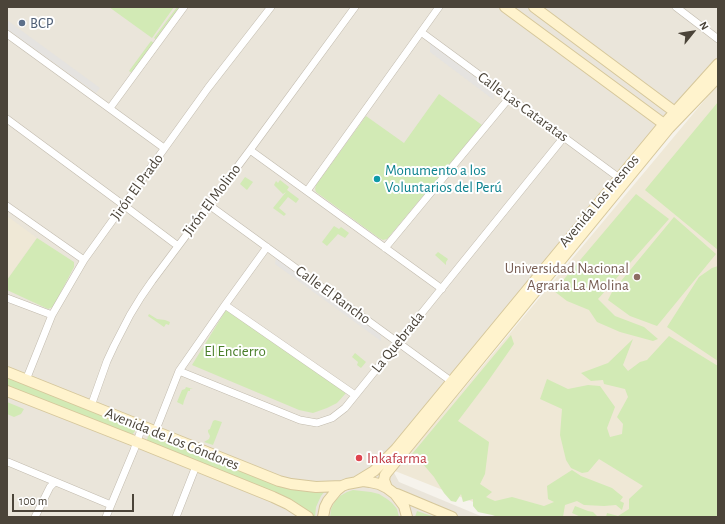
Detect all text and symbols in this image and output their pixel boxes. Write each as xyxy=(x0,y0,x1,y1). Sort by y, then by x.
north arrow xyxy=(673,12,713,52)
place label: BCP xyxy=(30,14,54,32)
marker: BCP xyxy=(17,18,27,28)
text: N xyxy=(697,20,711,32)
street label: Calle Las Cataratas xyxy=(474,68,572,146)
street label: Jirón El Prado xyxy=(107,150,167,224)
street label: Avenida Los Fresnos xyxy=(555,151,643,251)
street label: Jirón El Molino xyxy=(179,161,245,239)
place label: Monumento a los Voluntarios del Perú xyxy=(385,161,502,196)
marker: Monumento a los Voluntarios del Perú xyxy=(372,174,382,184)
place label: Universidad Nacional Agraria La Molina xyxy=(505,259,629,294)
street label: Calle El Rancho xyxy=(292,262,374,328)
marker: Universidad Nacional Agraria La Molina xyxy=(632,272,642,282)
street label: La Quebrada xyxy=(368,308,428,376)
park label: El Encierro xyxy=(204,342,266,360)
street label: Avenida de Los Cóndores xyxy=(102,404,242,474)
place label: Inkafarma xyxy=(367,449,427,467)
marker: Inkafarma xyxy=(354,453,364,463)
scale bar xyxy=(14,486,136,512)
text: 100 m xyxy=(19,495,47,507)

